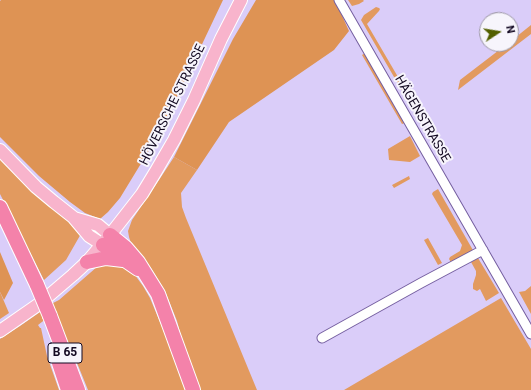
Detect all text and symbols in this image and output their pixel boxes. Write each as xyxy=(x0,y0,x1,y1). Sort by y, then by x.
north arrow xyxy=(479,12,519,52)
text: N xyxy=(503,24,517,35)
street label: HÖVERSCHE STRASSE xyxy=(137,42,209,168)
street label: HÄGENSTRASSE xyxy=(391,73,453,165)
road number: B 65 xyxy=(48,343,82,363)

